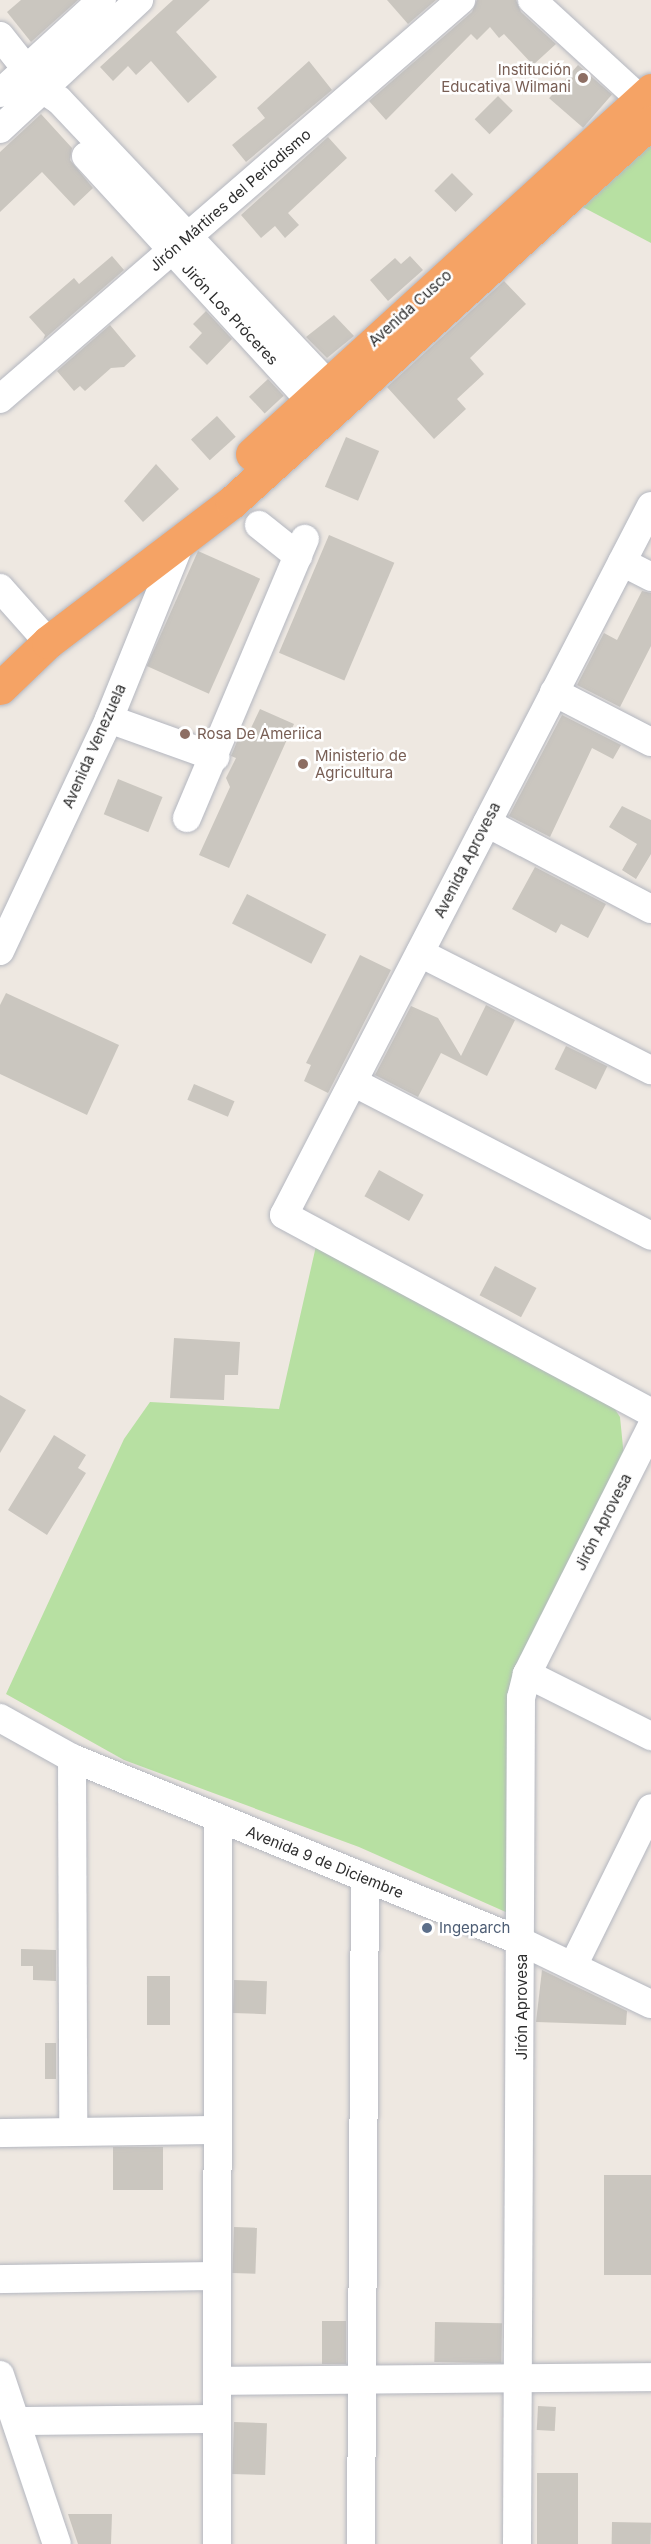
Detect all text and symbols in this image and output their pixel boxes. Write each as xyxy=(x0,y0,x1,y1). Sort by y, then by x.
place label: Institución Educativa Wilmani xyxy=(441,60,571,95)
marker: Institución Educativa Wilmani xyxy=(576,71,590,85)
street label: Jirón Mártires del Periodismo xyxy=(146,125,314,275)
street label: Jirón Los Próceres xyxy=(178,259,282,369)
street label: Avenida Cusco xyxy=(365,266,455,350)
street label: Avenida Venezuela xyxy=(58,681,130,811)
place label: Rosa De Ameriica xyxy=(197,725,322,743)
marker: Rosa De Ameriica xyxy=(178,727,192,741)
place label: Ministerio de Agricultura xyxy=(315,746,407,781)
marker: Ministerio de Agricultura xyxy=(296,757,310,771)
street label: Avenida Aprovesa xyxy=(430,799,504,921)
street label: Jirón Aprovesa xyxy=(571,1470,635,1574)
street label: Avenida 9 de Diciembre xyxy=(244,1822,406,1902)
place label: Ingeparch xyxy=(439,1919,510,1937)
marker: Ingeparch xyxy=(420,1921,434,1935)
street label: Jirón Aprovesa xyxy=(513,1954,531,2060)

